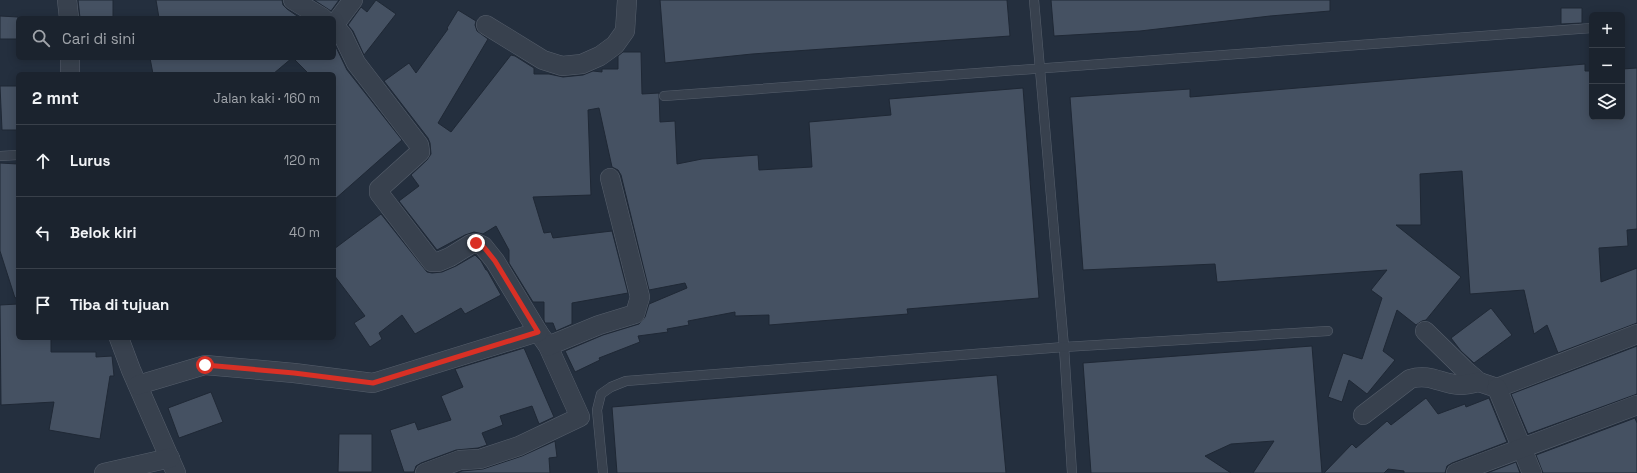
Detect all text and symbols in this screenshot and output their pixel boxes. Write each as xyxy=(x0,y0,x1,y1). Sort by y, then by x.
map controls xyxy=(1589,12,1625,120)
button: + xyxy=(1589,12,1625,48)
search box xyxy=(16,16,336,60)
icon: search xyxy=(30,27,52,49)
text: Cari di sini xyxy=(62,29,135,48)
button: − xyxy=(1589,48,1625,84)
button: layers xyxy=(1589,84,1625,120)
text: 2 mnt xyxy=(32,87,79,109)
text: Jalan kaki · 160 m xyxy=(213,90,320,107)
icon: ahead xyxy=(32,150,54,172)
text: Lurus xyxy=(70,151,110,170)
text: 120 m xyxy=(284,152,320,169)
icon: left xyxy=(32,222,54,244)
text: Belok kiri xyxy=(70,223,136,242)
text: 40 m xyxy=(289,224,320,241)
route end xyxy=(467,234,485,252)
icon: arrive xyxy=(32,294,54,316)
text: Tiba di tujuan xyxy=(70,295,169,314)
route start xyxy=(196,356,214,374)

